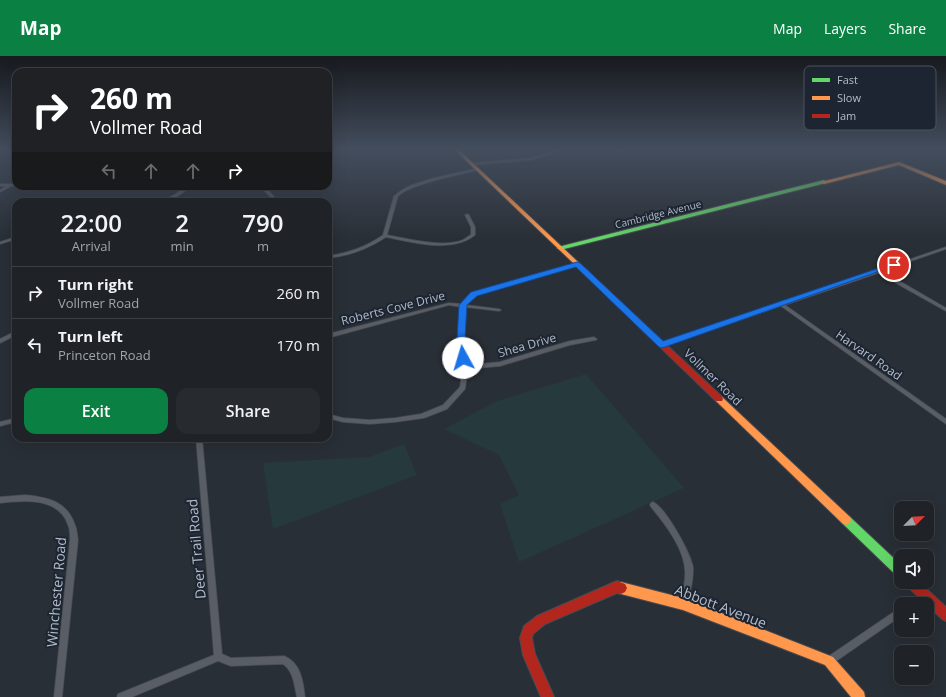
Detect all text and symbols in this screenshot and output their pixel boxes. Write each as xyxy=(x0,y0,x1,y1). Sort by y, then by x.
text: Map xyxy=(20,15,61,41)
text: Map xyxy=(773,19,802,38)
text: Layers xyxy=(824,19,866,38)
text: Share xyxy=(888,19,926,38)
legend xyxy=(804,66,936,130)
text: Fast xyxy=(837,72,858,87)
text: 260 m xyxy=(90,79,173,117)
icon: right xyxy=(24,84,76,136)
text: Slow xyxy=(837,90,861,105)
text: Jam xyxy=(836,108,856,123)
text: Vollmer Road xyxy=(90,115,202,139)
icon: left xyxy=(98,160,120,182)
icon: ahead xyxy=(140,160,162,182)
icon: ahead xyxy=(182,160,204,182)
icon: right xyxy=(224,160,246,182)
street label: Cambridge Avenue xyxy=(613,196,703,231)
text: 22:00 xyxy=(61,206,122,239)
text: 2 xyxy=(175,206,189,239)
text: 790 xyxy=(242,206,283,239)
text: Arrival xyxy=(72,237,111,255)
text: min xyxy=(171,237,194,255)
text: m xyxy=(257,237,269,255)
pin xyxy=(877,248,911,282)
icon: arrive xyxy=(883,254,905,276)
text: Turn right xyxy=(58,274,133,294)
icon: right xyxy=(24,282,46,304)
text: 260 m xyxy=(276,283,320,303)
street label: Roberts Cove Drive xyxy=(339,287,447,329)
text: Vollmer Road xyxy=(58,294,139,312)
text: Turn left xyxy=(58,326,123,346)
street label: Harvard Road xyxy=(833,326,905,384)
street label: Shea Drive xyxy=(496,329,558,361)
icon: left xyxy=(24,334,46,356)
text: 170 m xyxy=(276,335,320,355)
position arrow xyxy=(442,337,484,379)
street label: Vollmer Road xyxy=(680,345,746,409)
text: Princeton Road xyxy=(58,346,151,364)
button: Exit xyxy=(24,388,168,434)
button: Share xyxy=(176,388,320,434)
street label: Deer Trail Road xyxy=(182,498,210,600)
north arrow xyxy=(894,501,934,541)
map controls xyxy=(894,501,934,685)
street label: Winchester Road xyxy=(42,536,70,648)
button: sound xyxy=(894,549,934,589)
street label: Abbott Avenue xyxy=(672,580,770,632)
button: + xyxy=(894,597,934,637)
button: − xyxy=(894,645,934,685)

